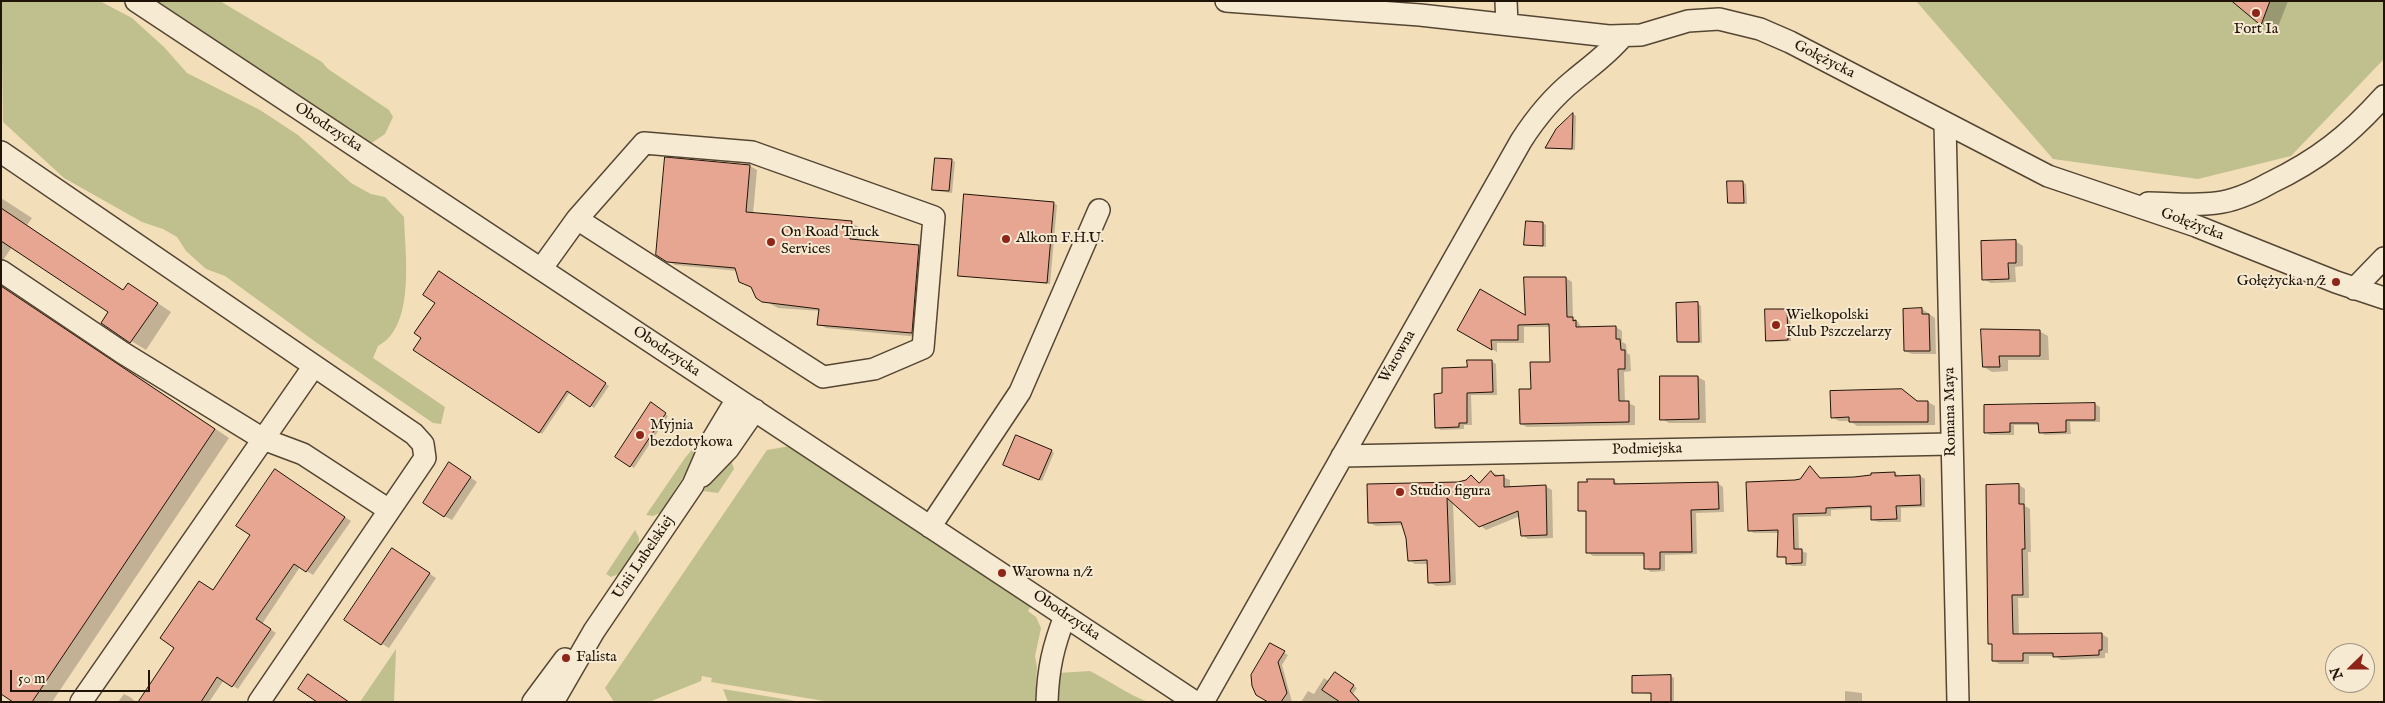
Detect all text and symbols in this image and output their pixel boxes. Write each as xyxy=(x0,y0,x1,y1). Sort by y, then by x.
marker: Fort Ia xyxy=(2250,7,2262,19)
place label: Fort Ia xyxy=(2234,21,2278,39)
street label: Gołężycka xyxy=(1791,37,1857,83)
street label: Obodrzycka xyxy=(291,99,365,157)
street label: Gołężycka xyxy=(2158,205,2226,245)
place label: On Road Truck Services xyxy=(781,224,879,259)
place label: Alkom F.H.U. xyxy=(1016,230,1104,248)
marker: Alkom F.H.U. xyxy=(1000,233,1012,245)
marker: On Road Truck Services xyxy=(765,236,777,248)
place label: Gołężycka n/ż xyxy=(2237,273,2326,291)
marker: Gołężycka n/ż xyxy=(2330,276,2342,288)
place label: Wielkopolski Klub Pszczelarzy xyxy=(1786,307,1892,342)
marker: Wielkopolski Klub Pszczelarzy xyxy=(1770,319,1782,331)
street label: Obodrzycka xyxy=(629,323,703,381)
street label: Warowna xyxy=(1376,328,1420,386)
street label: Romana Maya xyxy=(1941,367,1961,457)
place label: Myjnia bezdotykowa xyxy=(650,417,732,452)
marker: Myjnia bezdotykowa xyxy=(634,429,646,441)
street label: Podmiejska xyxy=(1612,440,1682,460)
place label: Studio figura xyxy=(1410,483,1491,501)
marker: Studio figura xyxy=(1394,486,1406,498)
street label: Unii Lubelskiej xyxy=(609,513,679,603)
place label: Warowna n/ż xyxy=(1012,564,1093,582)
marker: Warowna n/ż xyxy=(996,567,1008,579)
street label: Obodrzycka xyxy=(1029,587,1103,645)
north arrow xyxy=(2325,643,2375,693)
place label: Falista xyxy=(576,649,617,667)
marker: Falista xyxy=(560,652,572,664)
scale bar xyxy=(12,660,152,692)
text: N xyxy=(2326,664,2348,682)
text: 50 m xyxy=(18,669,46,688)

